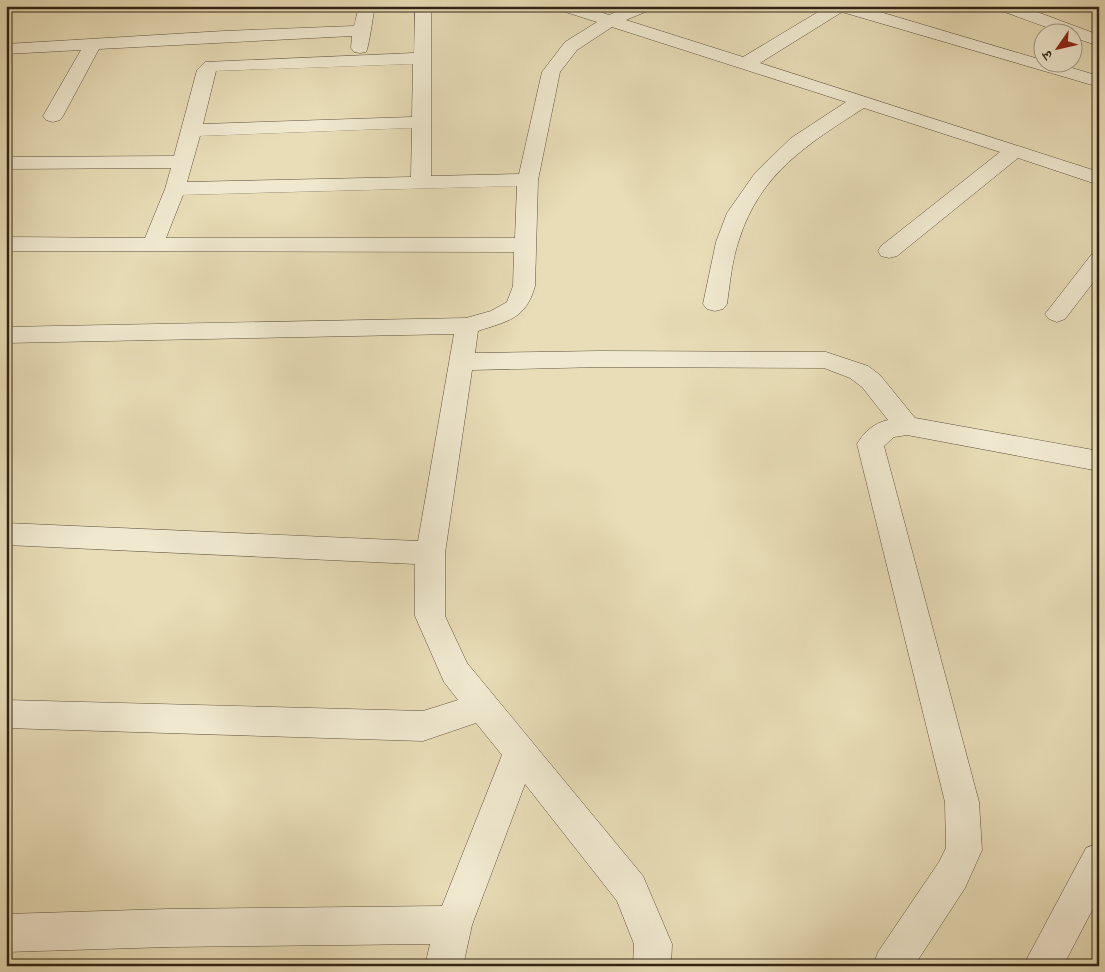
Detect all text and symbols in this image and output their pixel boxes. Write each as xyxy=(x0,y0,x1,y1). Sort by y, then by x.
north arrow xyxy=(1032,22,1082,72)
text: उ xyxy=(1038,47,1057,64)

